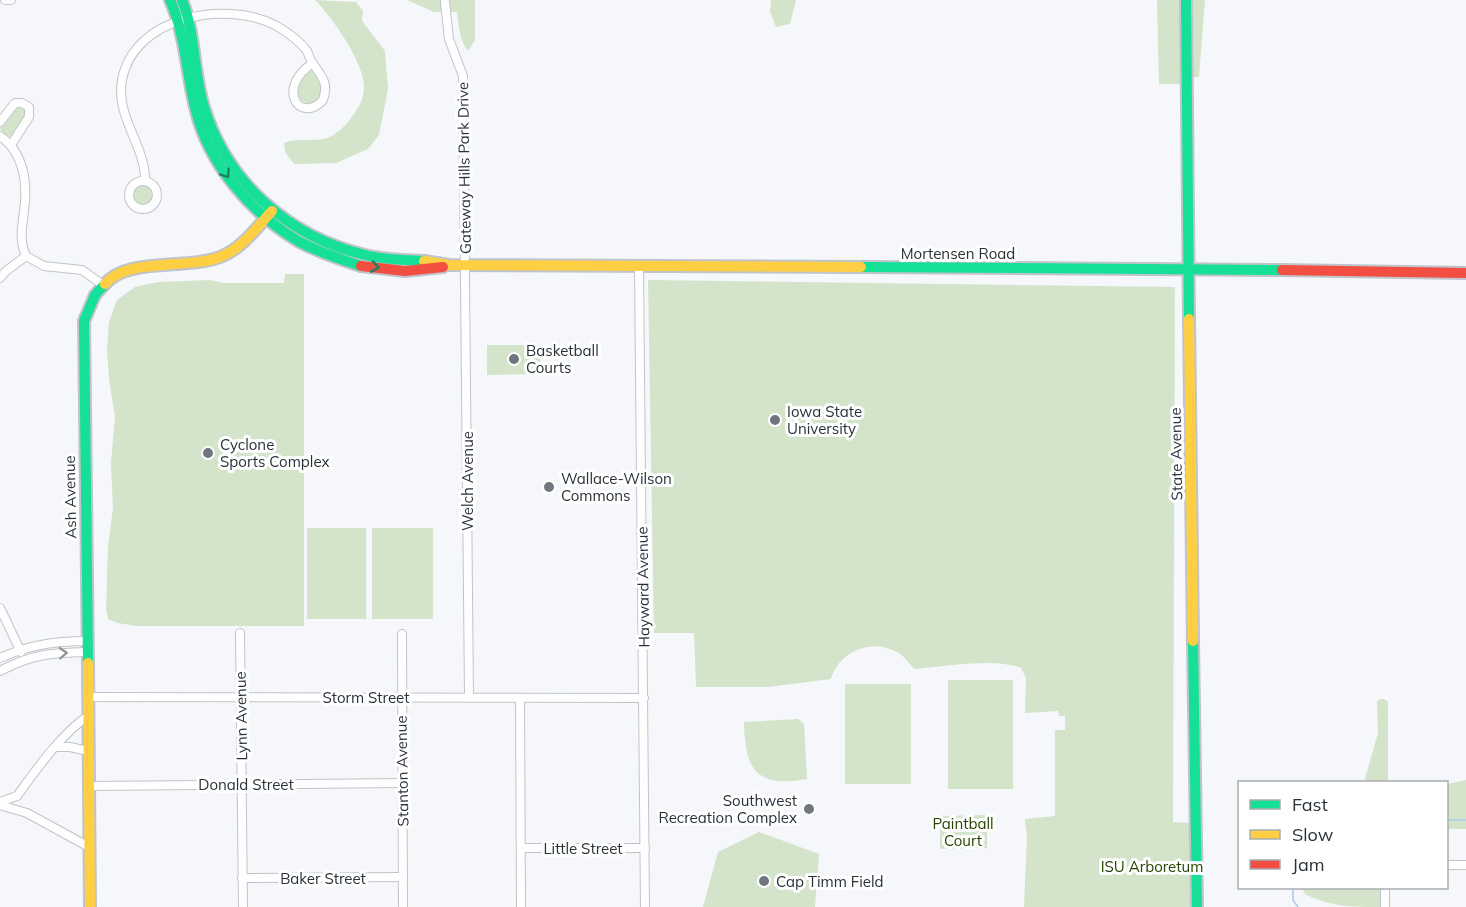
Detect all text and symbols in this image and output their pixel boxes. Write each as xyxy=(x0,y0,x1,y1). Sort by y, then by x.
street label: Gateway Hills Park Drive xyxy=(453,82,475,254)
one-way arrow xyxy=(219,167,230,178)
street label: Mortensen Road xyxy=(901,244,1015,263)
one-way arrow xyxy=(371,261,380,273)
place label: Basketball Courts xyxy=(526,341,599,377)
marker: Basketball Courts xyxy=(507,352,521,366)
place label: Iowa State University xyxy=(787,402,862,438)
street label: State Avenue xyxy=(1166,407,1186,501)
marker: Iowa State University xyxy=(768,413,782,427)
street label: Welch Avenue xyxy=(458,431,477,531)
place label: Cyclone Sports Complex xyxy=(220,435,330,471)
marker: Cyclone Sports Complex xyxy=(201,446,215,460)
street label: Ash Avenue xyxy=(60,455,80,539)
place label: Wallace-Wilson Commons xyxy=(561,469,672,505)
marker: Wallace-Wilson Commons xyxy=(542,480,556,494)
street label: Hayward Avenue xyxy=(632,526,654,648)
one-way arrow xyxy=(58,647,67,660)
street label: Lynn Avenue xyxy=(231,671,251,761)
street label: Storm Street xyxy=(322,688,410,707)
street label: Stanton Avenue xyxy=(392,715,412,827)
street label: Donald Street xyxy=(198,775,294,794)
legend xyxy=(1238,781,1448,889)
place label: Southwest Recreation Complex xyxy=(658,791,797,827)
text: Fast xyxy=(1292,793,1328,816)
marker: Southwest Recreation Complex xyxy=(802,802,816,816)
park label: Paintball Court xyxy=(932,814,994,850)
text: Slow xyxy=(1292,823,1334,846)
street label: Little Street xyxy=(543,839,623,858)
text: Jam xyxy=(1292,853,1325,876)
park label: ISU Arboretum xyxy=(1101,857,1203,876)
street label: Baker Street xyxy=(280,869,366,888)
place label: Cap Timm Field xyxy=(776,872,884,891)
marker: Cap Timm Field xyxy=(757,874,771,888)

